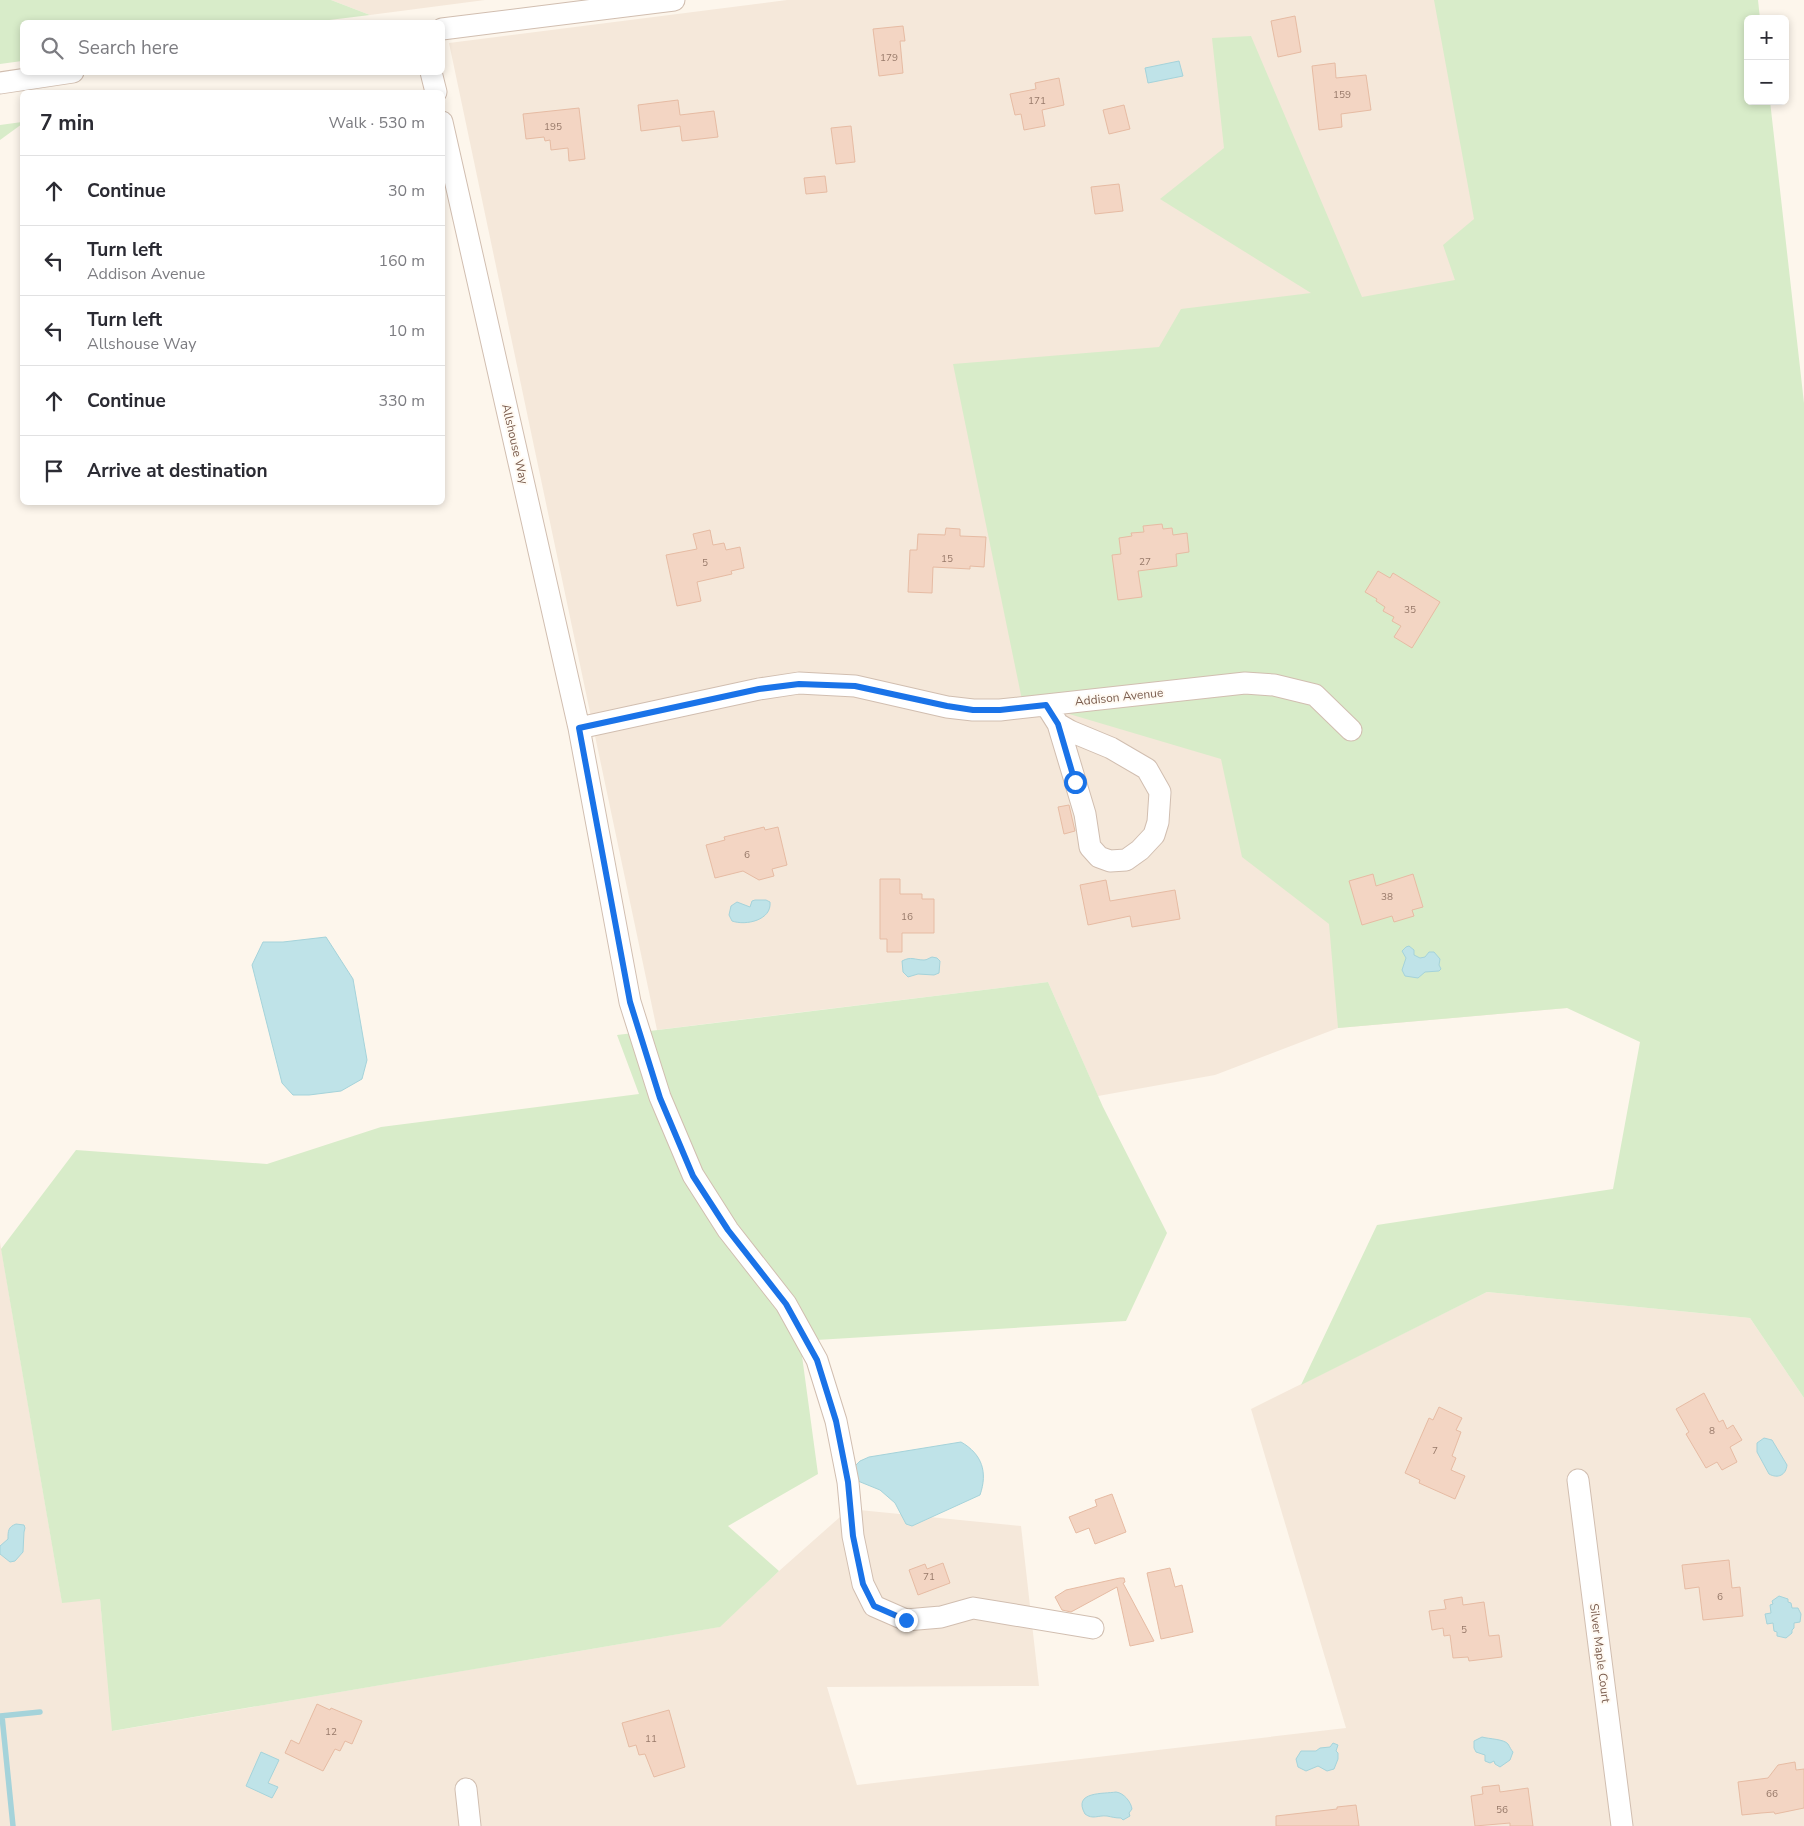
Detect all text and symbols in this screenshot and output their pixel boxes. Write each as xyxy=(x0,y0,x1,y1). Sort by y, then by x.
map controls xyxy=(1744,15,1789,105)
button: + xyxy=(1744,15,1789,60)
search box xyxy=(20,20,445,75)
icon: search xyxy=(38,34,66,62)
text: Search here xyxy=(78,35,179,61)
house number: 179 xyxy=(880,51,898,65)
button: − xyxy=(1744,60,1789,105)
house number: 159 xyxy=(1333,88,1351,102)
house number: 171 xyxy=(1028,94,1046,108)
text: 7 min xyxy=(40,109,94,137)
text: Walk · 530 m xyxy=(329,112,425,134)
house number: 195 xyxy=(544,120,562,134)
icon: ahead xyxy=(40,177,68,205)
text: Continue xyxy=(87,178,166,204)
text: 30 m xyxy=(388,180,425,202)
text: Turn left xyxy=(87,237,162,263)
icon: left xyxy=(40,247,68,275)
text: 160 m xyxy=(378,250,425,272)
text: Addison Avenue xyxy=(87,263,205,285)
text: Turn left xyxy=(87,307,162,333)
icon: left xyxy=(40,317,68,345)
text: 10 m xyxy=(388,320,425,342)
text: Allshouse Way xyxy=(87,333,196,355)
icon: ahead xyxy=(40,387,68,415)
text: Continue xyxy=(87,388,166,414)
text: 330 m xyxy=(378,390,425,412)
street label: Allshouse Way xyxy=(498,402,532,487)
icon: arrive xyxy=(40,457,68,485)
text: Arrive at destination xyxy=(87,458,268,484)
house number: 15 xyxy=(941,552,953,566)
house number: 27 xyxy=(1139,555,1151,569)
house number: 5 xyxy=(702,556,708,570)
house number: 35 xyxy=(1404,603,1416,617)
street label: Addison Avenue xyxy=(1074,684,1164,710)
route start xyxy=(1064,771,1087,794)
house number: 6 xyxy=(744,848,750,862)
house number: 38 xyxy=(1381,890,1393,904)
house number: 16 xyxy=(901,910,913,924)
house number: 8 xyxy=(1709,1424,1715,1438)
house number: 7 xyxy=(1432,1444,1438,1458)
house number: 71 xyxy=(923,1570,935,1584)
house number: 6 xyxy=(1717,1590,1723,1604)
street label: Silver Maple Court xyxy=(1586,1602,1614,1704)
route end xyxy=(895,1609,918,1632)
house number: 5 xyxy=(1461,1623,1467,1637)
house number: 12 xyxy=(325,1725,337,1739)
house number: 11 xyxy=(645,1732,657,1746)
house number: 66 xyxy=(1766,1787,1778,1801)
house number: 56 xyxy=(1496,1803,1508,1817)

